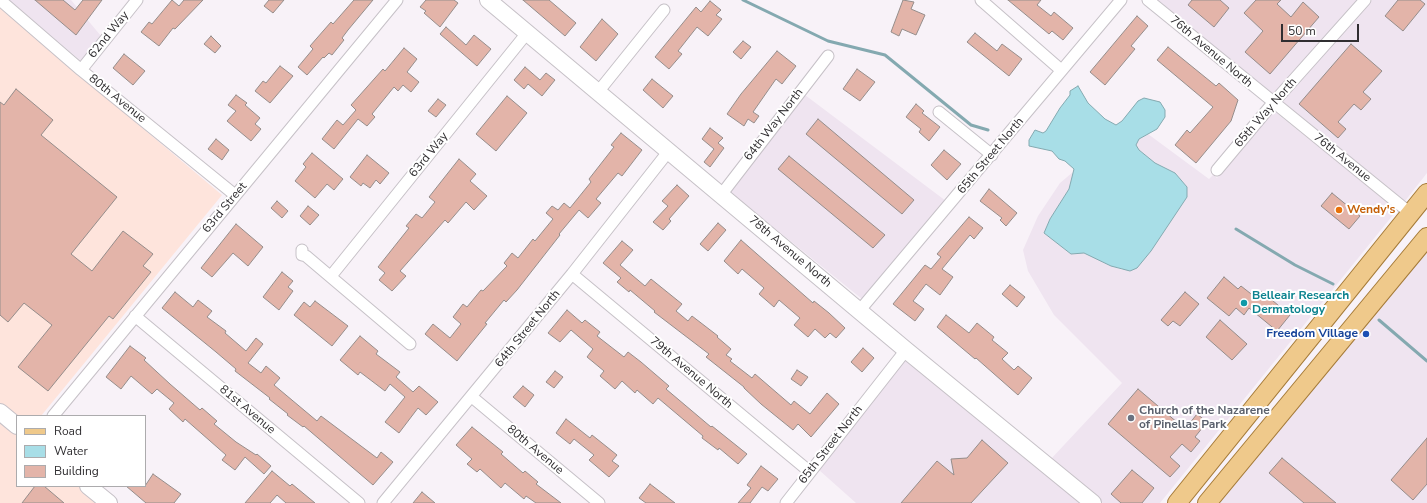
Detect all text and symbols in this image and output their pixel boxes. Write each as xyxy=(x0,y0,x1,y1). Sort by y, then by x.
street label: 62nd Way xyxy=(86,9,132,61)
street label: 76th Avenue North xyxy=(1167,13,1255,91)
scale bar xyxy=(1283,16,1361,42)
text: 50 m xyxy=(1288,23,1316,39)
street label: 80th Avenue xyxy=(86,72,148,126)
street label: 65th Way North xyxy=(1232,75,1300,151)
street label: 64th Way North xyxy=(741,86,807,164)
street label: 65th Street North xyxy=(955,115,1027,197)
street label: 63rd Way xyxy=(407,130,451,180)
street label: 76th Avenue xyxy=(1311,131,1373,185)
street label: 63rd Street xyxy=(200,180,250,236)
place label: Wendy's xyxy=(1347,203,1395,217)
marker: Wendy's xyxy=(1334,205,1344,215)
street label: 78th Avenue North xyxy=(746,213,834,291)
street label: 64th Street North xyxy=(492,287,564,371)
place label: Belleair Research Dermatology xyxy=(1252,289,1349,317)
marker: Belleair Research Dermatology xyxy=(1239,298,1249,308)
place label: Freedom Village xyxy=(1266,327,1358,341)
marker: Freedom Village xyxy=(1361,329,1371,339)
street label: 79th Avenue North xyxy=(647,334,735,412)
street label: 81st Avenue xyxy=(216,383,278,437)
street label: 65th Street North xyxy=(796,403,866,487)
place label: Church of the Nazarene of Pinellas Park xyxy=(1139,404,1270,432)
marker: Church of the Nazarene of Pinellas Park xyxy=(1126,413,1136,423)
legend xyxy=(16,415,146,487)
street label: 80th Avenue xyxy=(504,422,566,478)
text: Road xyxy=(54,423,82,439)
text: Water xyxy=(54,443,88,459)
text: Building xyxy=(54,463,99,479)

